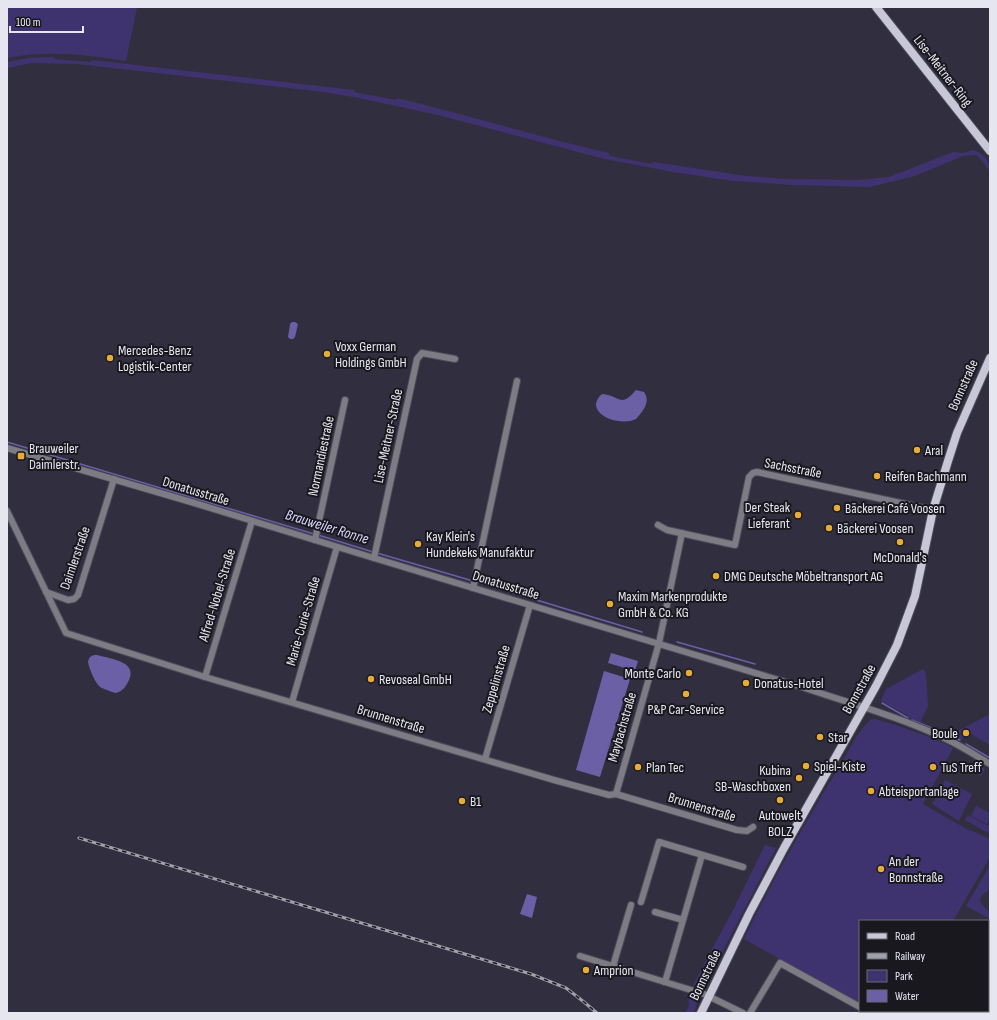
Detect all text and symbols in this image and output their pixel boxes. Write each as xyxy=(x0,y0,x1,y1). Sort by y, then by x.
scale bar xyxy=(10,8,83,34)
text: 100 m xyxy=(16,15,41,30)
street label: Lise-Meitner-Ring xyxy=(910,32,976,110)
place label: Voxx German Holdings GmbH xyxy=(335,338,407,371)
place label: Mercedes-Benz Logistik-Center xyxy=(118,342,192,375)
marker: Voxx German Holdings GmbH xyxy=(322,349,332,359)
marker: Mercedes-Benz Logistik-Center xyxy=(105,353,115,363)
street label: Bonnstraße xyxy=(944,357,982,413)
street label: Lise-Meitner-Straße xyxy=(370,387,406,485)
street label: Normandiestraße xyxy=(304,414,338,498)
place label: Brauweiler Daimlerstr. xyxy=(29,440,80,473)
place label: Aral xyxy=(924,442,943,459)
marker: Aral xyxy=(912,445,922,455)
marker: Brauweiler Daimlerstr. xyxy=(16,451,26,461)
street label: Sachsstraße xyxy=(763,454,823,482)
place label: Reifen Bachmann xyxy=(885,468,967,485)
marker: Reifen Bachmann xyxy=(872,471,882,481)
street label: Donatusstraße xyxy=(160,473,232,509)
place label: Der Steak Lieferant xyxy=(745,499,791,532)
place label: Bäckerei Café Voosen xyxy=(845,500,945,517)
marker: Bäckerei Café Voosen xyxy=(832,503,842,513)
water label: Brauweiler Ronne xyxy=(283,505,371,549)
marker: Der Steak Lieferant xyxy=(793,510,803,520)
place label: Bäckerei Voosen xyxy=(837,520,913,537)
marker: Bäckerei Voosen xyxy=(824,523,834,533)
street label: Daimlerstraße xyxy=(56,524,94,592)
place label: Kay Klein's Hundekeks Manufaktur xyxy=(426,528,534,561)
marker: McDonald's xyxy=(895,537,905,547)
marker: Kay Klein's Hundekeks Manufaktur xyxy=(413,539,423,549)
street label: Alfred-Nobel-Straße xyxy=(195,547,239,644)
place label: McDonald's xyxy=(873,549,927,566)
street label: Donatusstraße xyxy=(470,567,542,603)
place label: DMG Deutsche Möbeltransport AG xyxy=(724,568,883,585)
marker: DMG Deutsche Möbeltransport AG xyxy=(711,571,721,581)
street label: Marie-Curie-Straße xyxy=(282,574,324,668)
place label: Maxim Markenprodukte GmbH & Co. KG xyxy=(618,588,727,621)
marker: Maxim Markenprodukte GmbH & Co. KG xyxy=(605,599,615,609)
street label: Zeppelinstraße xyxy=(478,643,514,715)
street label: Bonnstraße xyxy=(838,661,880,717)
place label: Monte Carlo xyxy=(624,665,681,682)
marker: Monte Carlo xyxy=(684,668,694,678)
place label: Revoseal GmbH xyxy=(379,671,452,688)
marker: Revoseal GmbH xyxy=(366,674,376,684)
place label: Donatus-Hotel xyxy=(754,675,824,692)
marker: Donatus-Hotel xyxy=(741,678,751,688)
marker: P&P Car-Service xyxy=(681,689,691,699)
street label: Maybachstraße xyxy=(604,690,640,764)
street label: Brunnenstraße xyxy=(355,701,427,737)
place label: P&P Car-Service xyxy=(648,701,725,718)
place label: Boule xyxy=(932,725,958,742)
marker: Boule xyxy=(961,728,971,738)
place label: Star xyxy=(828,729,848,746)
marker: Star xyxy=(815,732,825,742)
place label: Spiel-Kiste xyxy=(814,758,866,775)
place label: Plan Tec xyxy=(646,759,684,776)
place label: TuS Treff xyxy=(941,759,983,776)
marker: Spiel-Kiste xyxy=(801,761,811,771)
marker: Plan Tec xyxy=(633,762,643,772)
place label: Kubina SB-Waschboxen xyxy=(715,762,791,795)
marker: TuS Treff xyxy=(928,762,938,772)
marker: Kubina SB-Waschboxen xyxy=(794,773,804,783)
place label: Abteisportanlage xyxy=(878,783,959,800)
marker: Abteisportanlage xyxy=(866,786,876,796)
street label: Brunnenstraße xyxy=(666,789,738,825)
place label: B1 xyxy=(470,793,481,810)
marker: Autowelt BOLZ xyxy=(775,795,785,805)
marker: B1 xyxy=(457,796,467,806)
place label: Autowelt BOLZ xyxy=(758,807,801,840)
place label: An der Bonnstraße xyxy=(888,853,943,886)
marker: An der Bonnstraße xyxy=(876,864,886,874)
legend xyxy=(859,920,989,1012)
text: Road xyxy=(895,929,915,944)
street label: Bonnstraße xyxy=(686,947,724,1003)
text: Railway xyxy=(895,949,926,964)
place label: Amprion xyxy=(593,962,633,979)
marker: Amprion xyxy=(581,965,591,975)
text: Park xyxy=(895,969,913,984)
text: Water xyxy=(895,989,919,1004)

